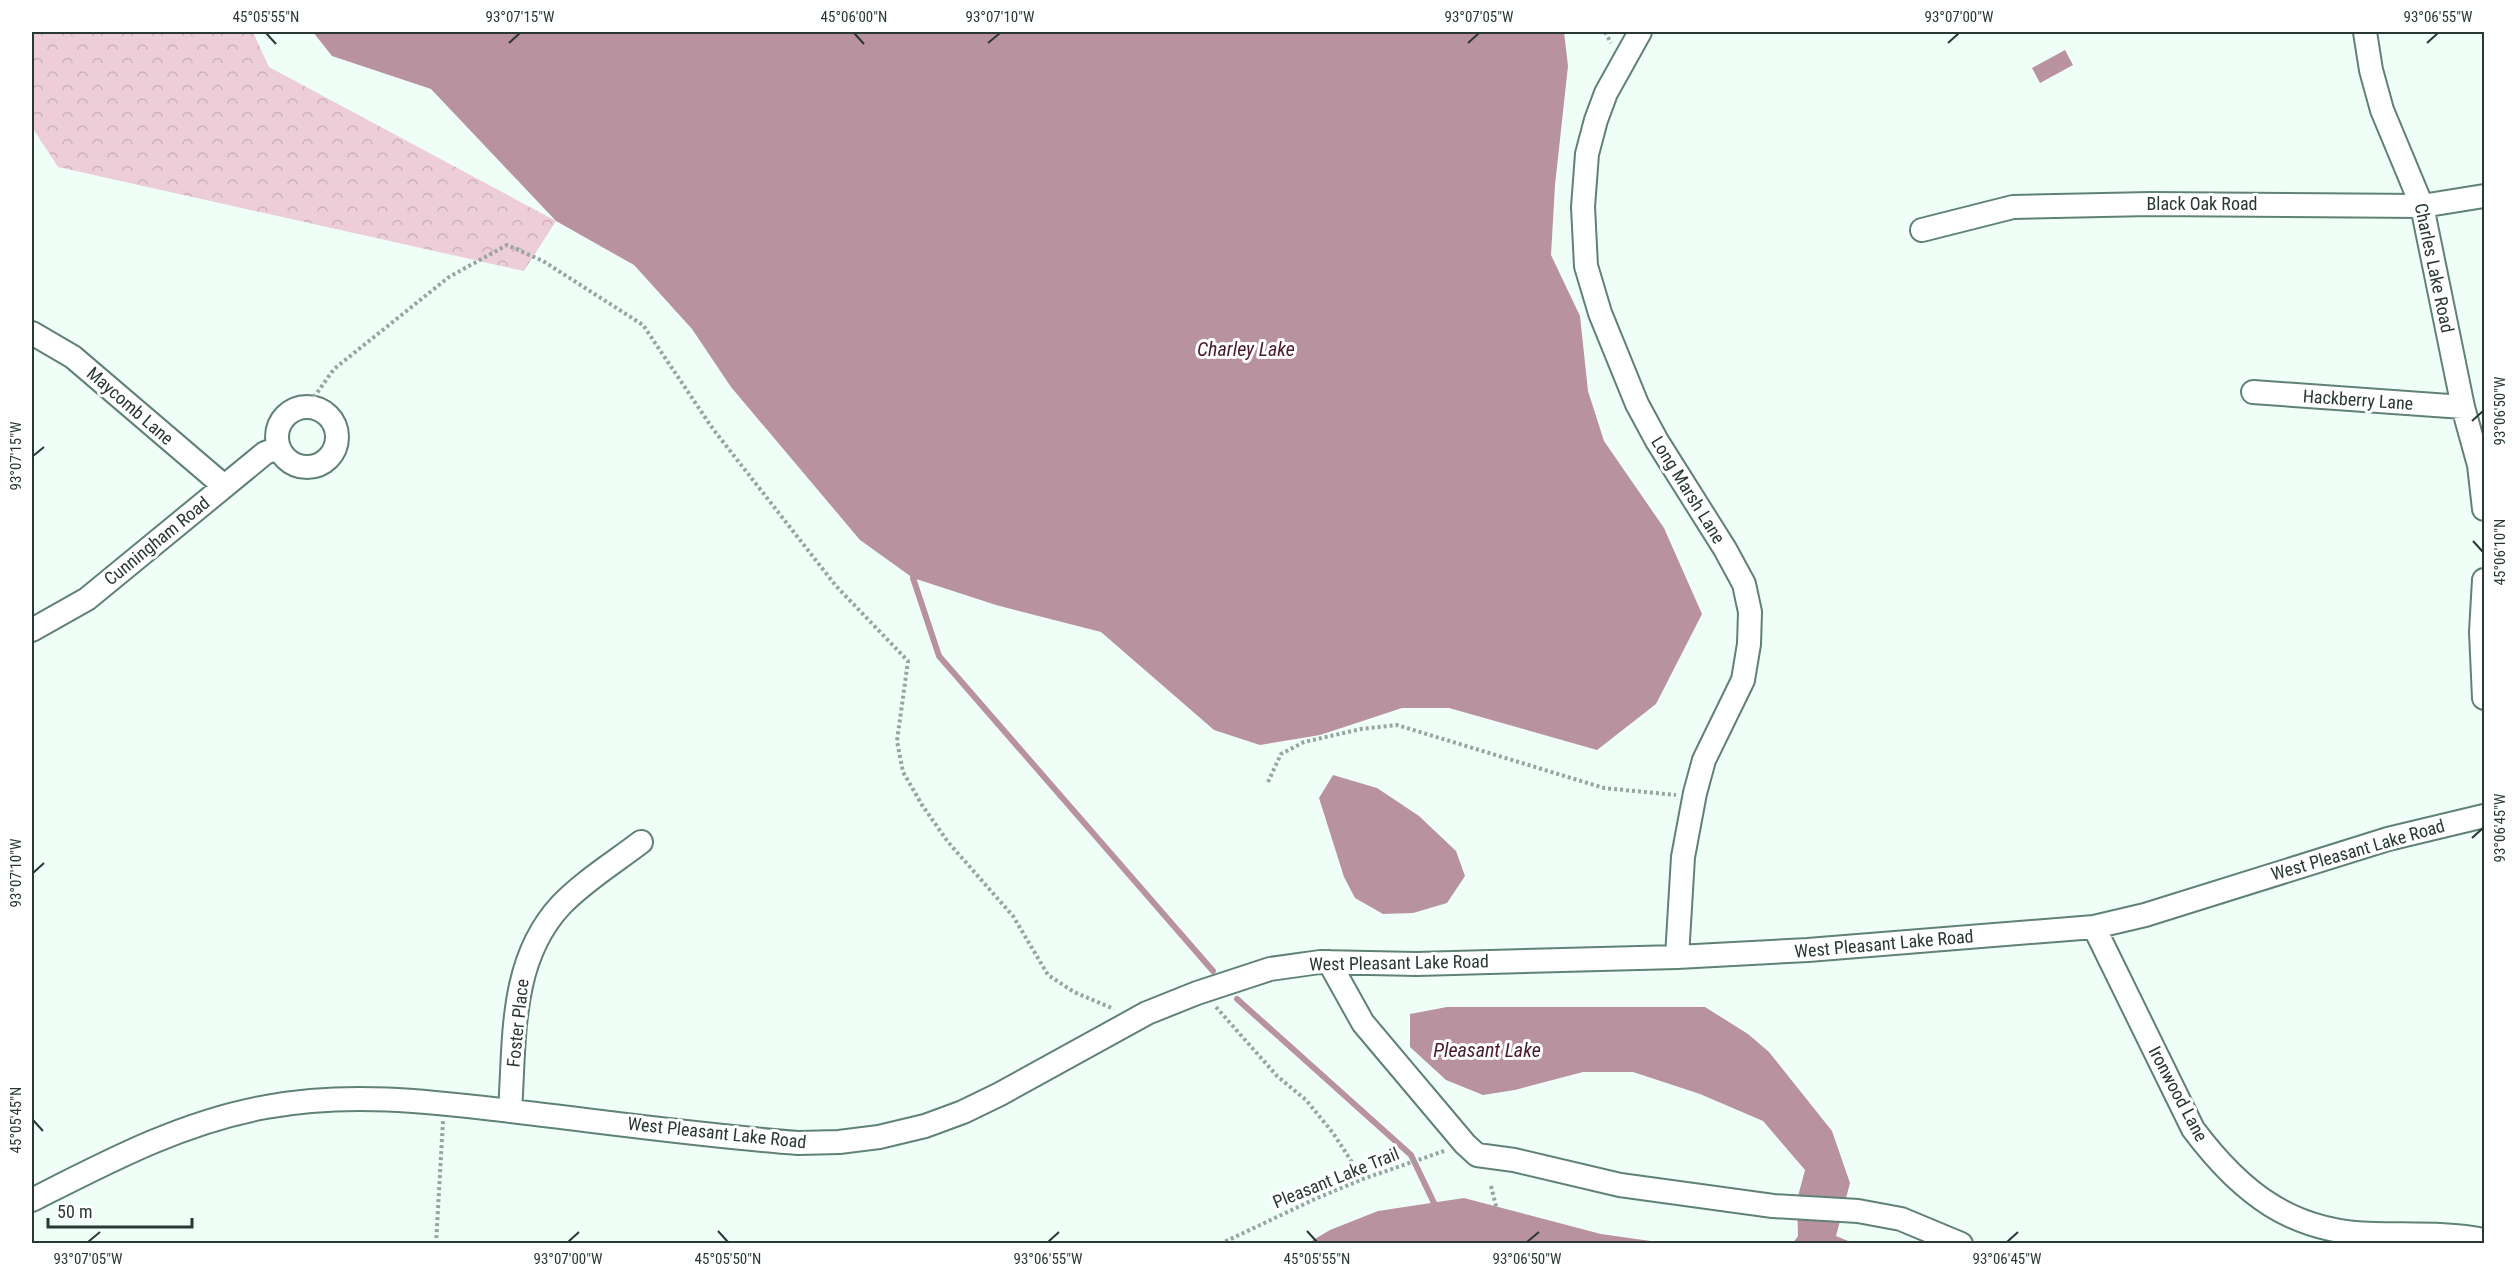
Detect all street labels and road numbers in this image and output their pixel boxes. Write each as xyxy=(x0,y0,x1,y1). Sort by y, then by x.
street label: Black Oak Road xyxy=(2147,193,2257,214)
street label: Charles Lake Road xyxy=(2411,201,2458,335)
street label: Maycomb Lane xyxy=(83,362,178,449)
street label: Hackberry Lane xyxy=(2302,385,2414,414)
street label: Long Marsh Lane xyxy=(1647,432,1730,547)
street label: Cunningham Road xyxy=(100,492,214,589)
street label: West Pleasant Lake Road xyxy=(2269,815,2447,884)
street label: West Pleasant Lake Road xyxy=(1794,925,1974,962)
street label: West Pleasant Lake Road xyxy=(1309,950,1489,975)
street label: Foster Place xyxy=(502,978,533,1068)
street label: Ironwood Lane xyxy=(2145,1043,2212,1145)
street label: West Pleasant Lake Road xyxy=(627,1113,807,1152)
street label: Pleasant Lake Trail xyxy=(1270,1143,1402,1212)

